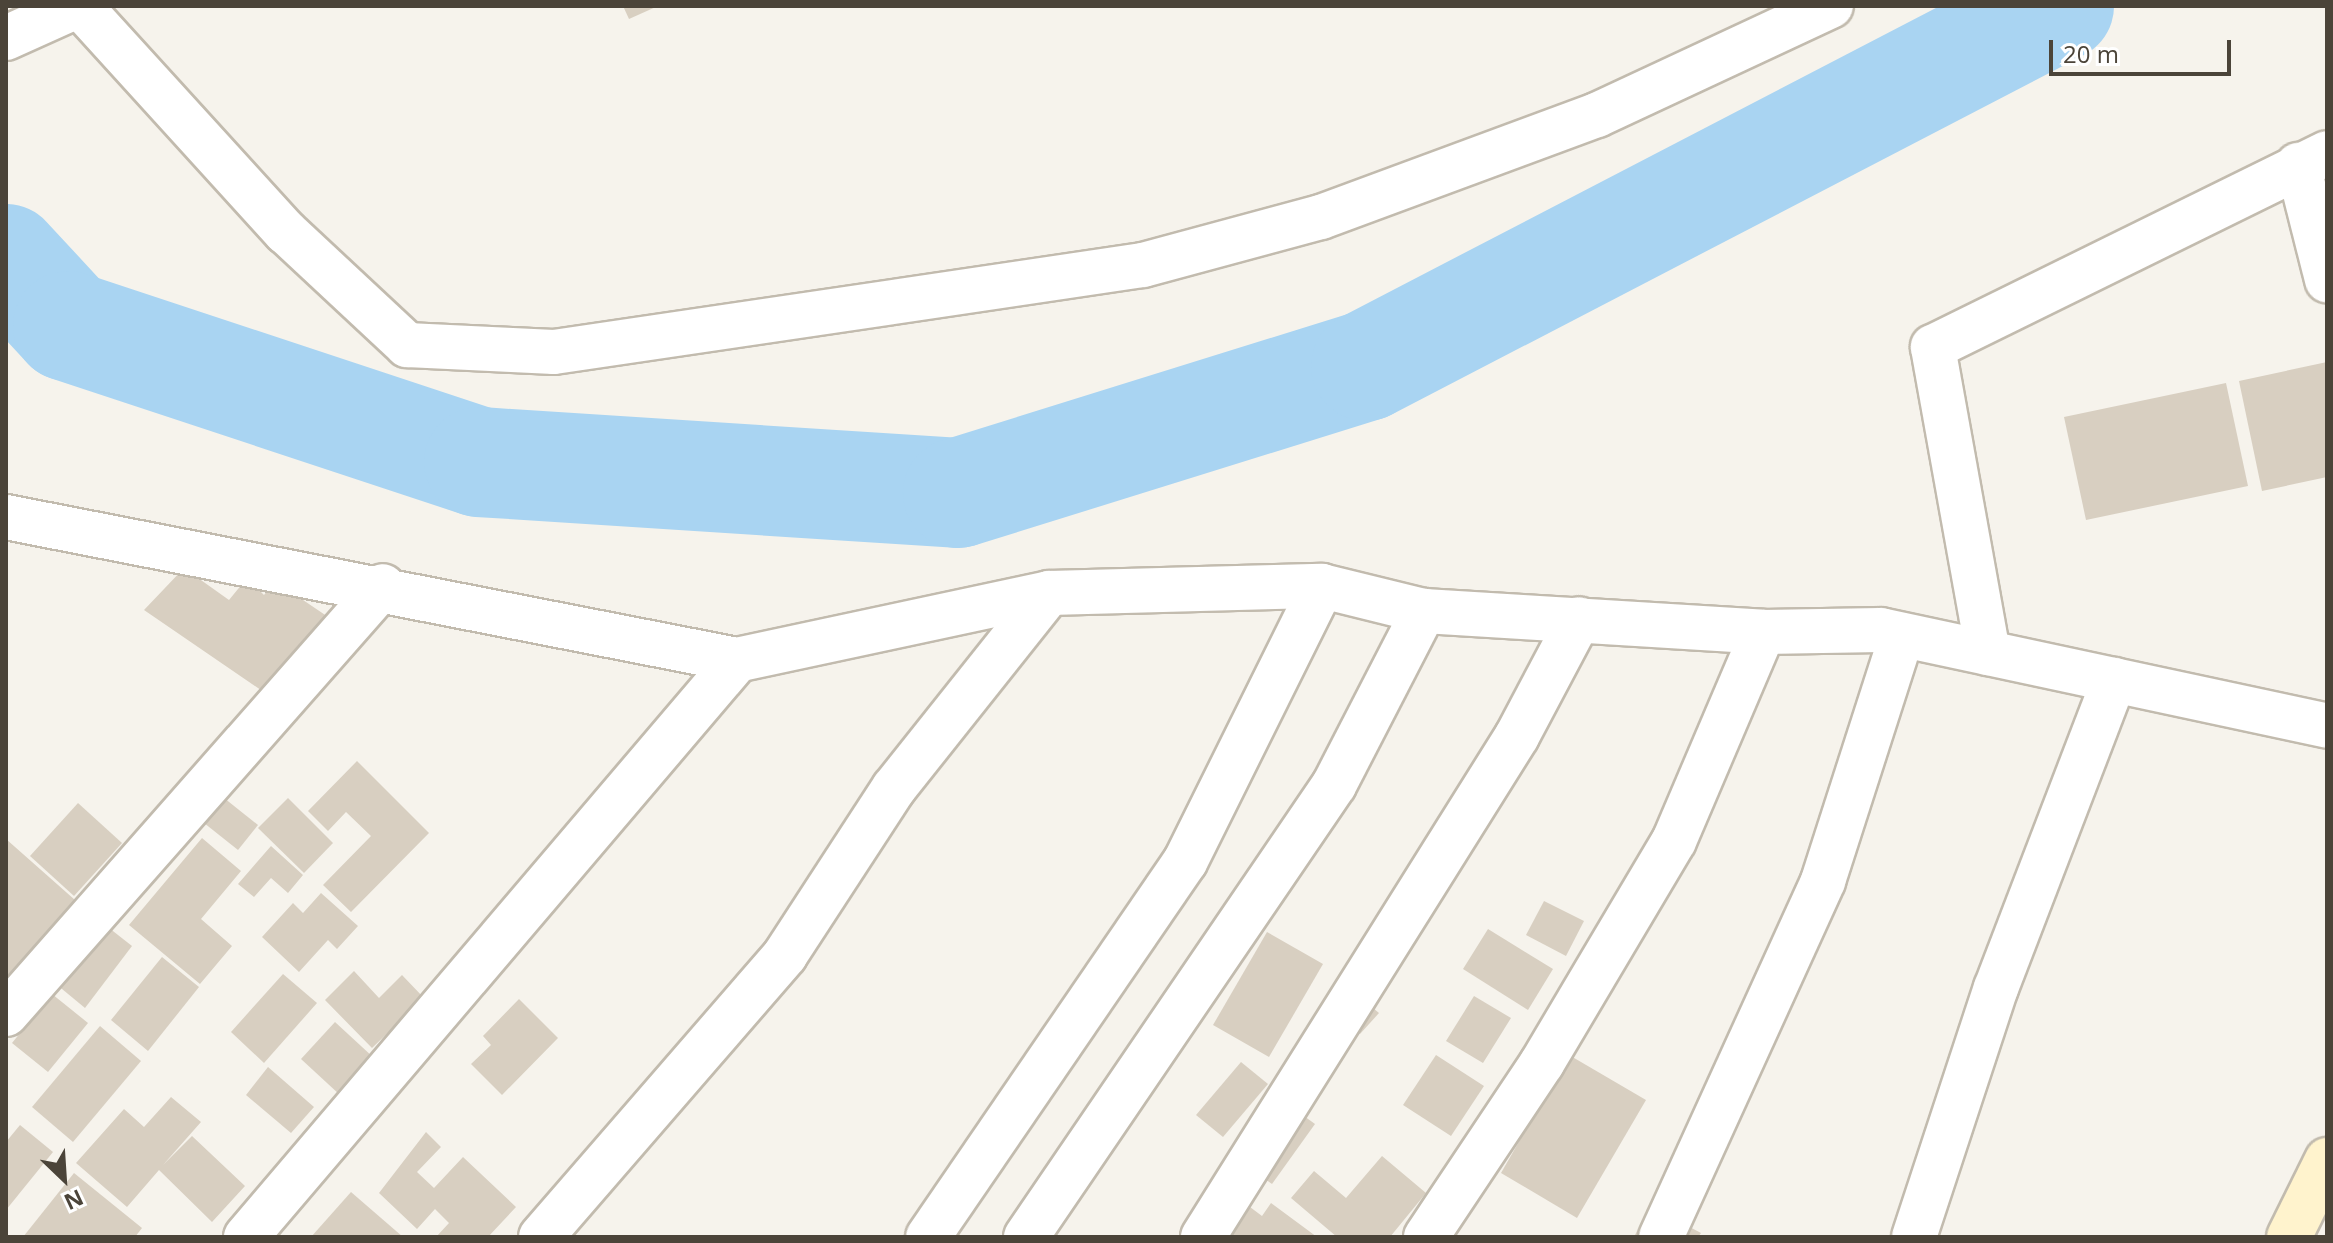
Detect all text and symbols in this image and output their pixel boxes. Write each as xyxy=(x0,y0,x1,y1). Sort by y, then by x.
scale bar xyxy=(2053,24,2235,74)
text: 20 m xyxy=(2063,37,2119,70)
north arrow xyxy=(24,1139,104,1219)
text: N xyxy=(60,1183,89,1218)

